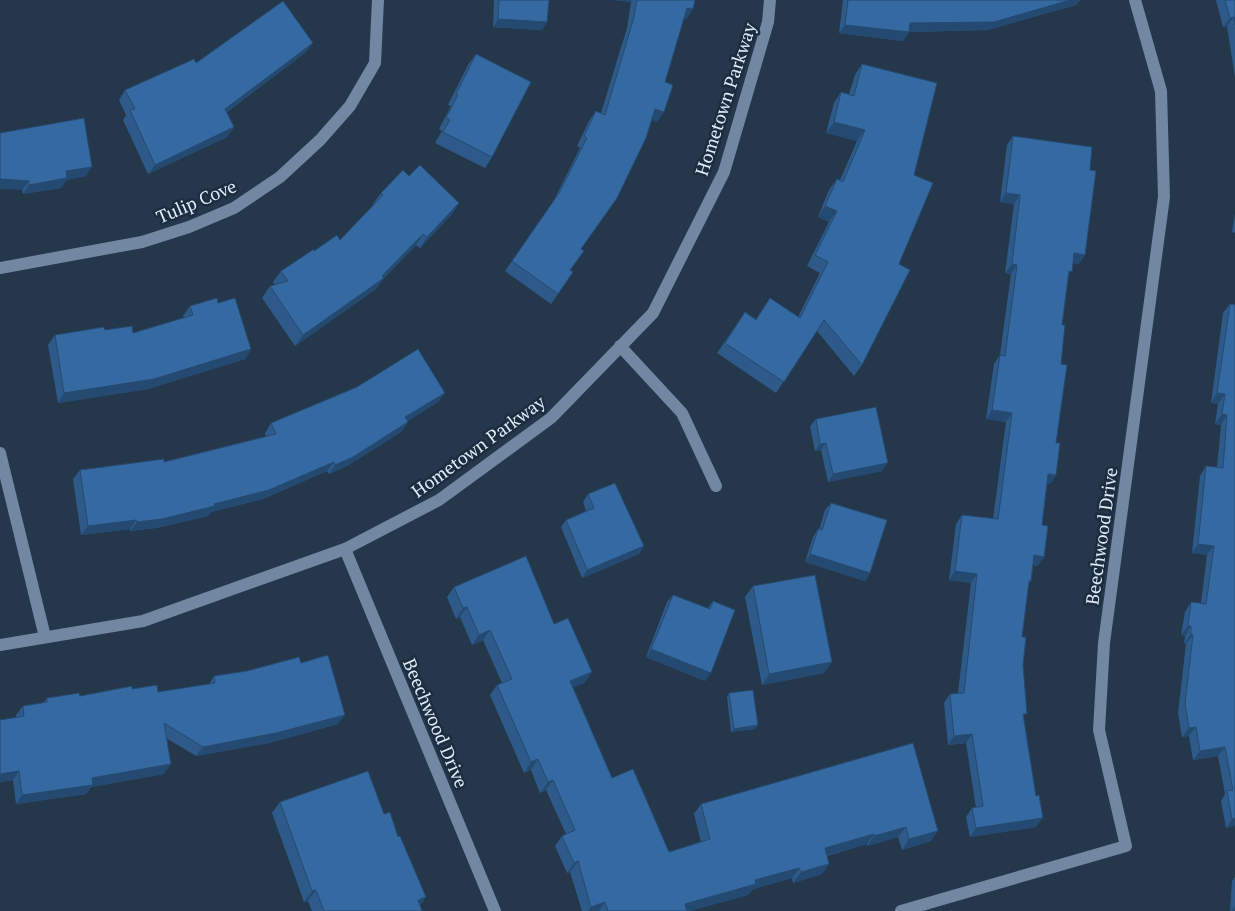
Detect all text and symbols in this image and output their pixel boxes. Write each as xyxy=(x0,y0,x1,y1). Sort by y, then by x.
street label: Hometown Parkway xyxy=(689,19,761,179)
street label: Tulip Cove xyxy=(152,173,240,229)
street label: Hometown Parkway xyxy=(406,389,550,503)
street label: Beechwood Drive xyxy=(1079,466,1123,606)
street label: Beechwood Drive xyxy=(398,655,474,791)

